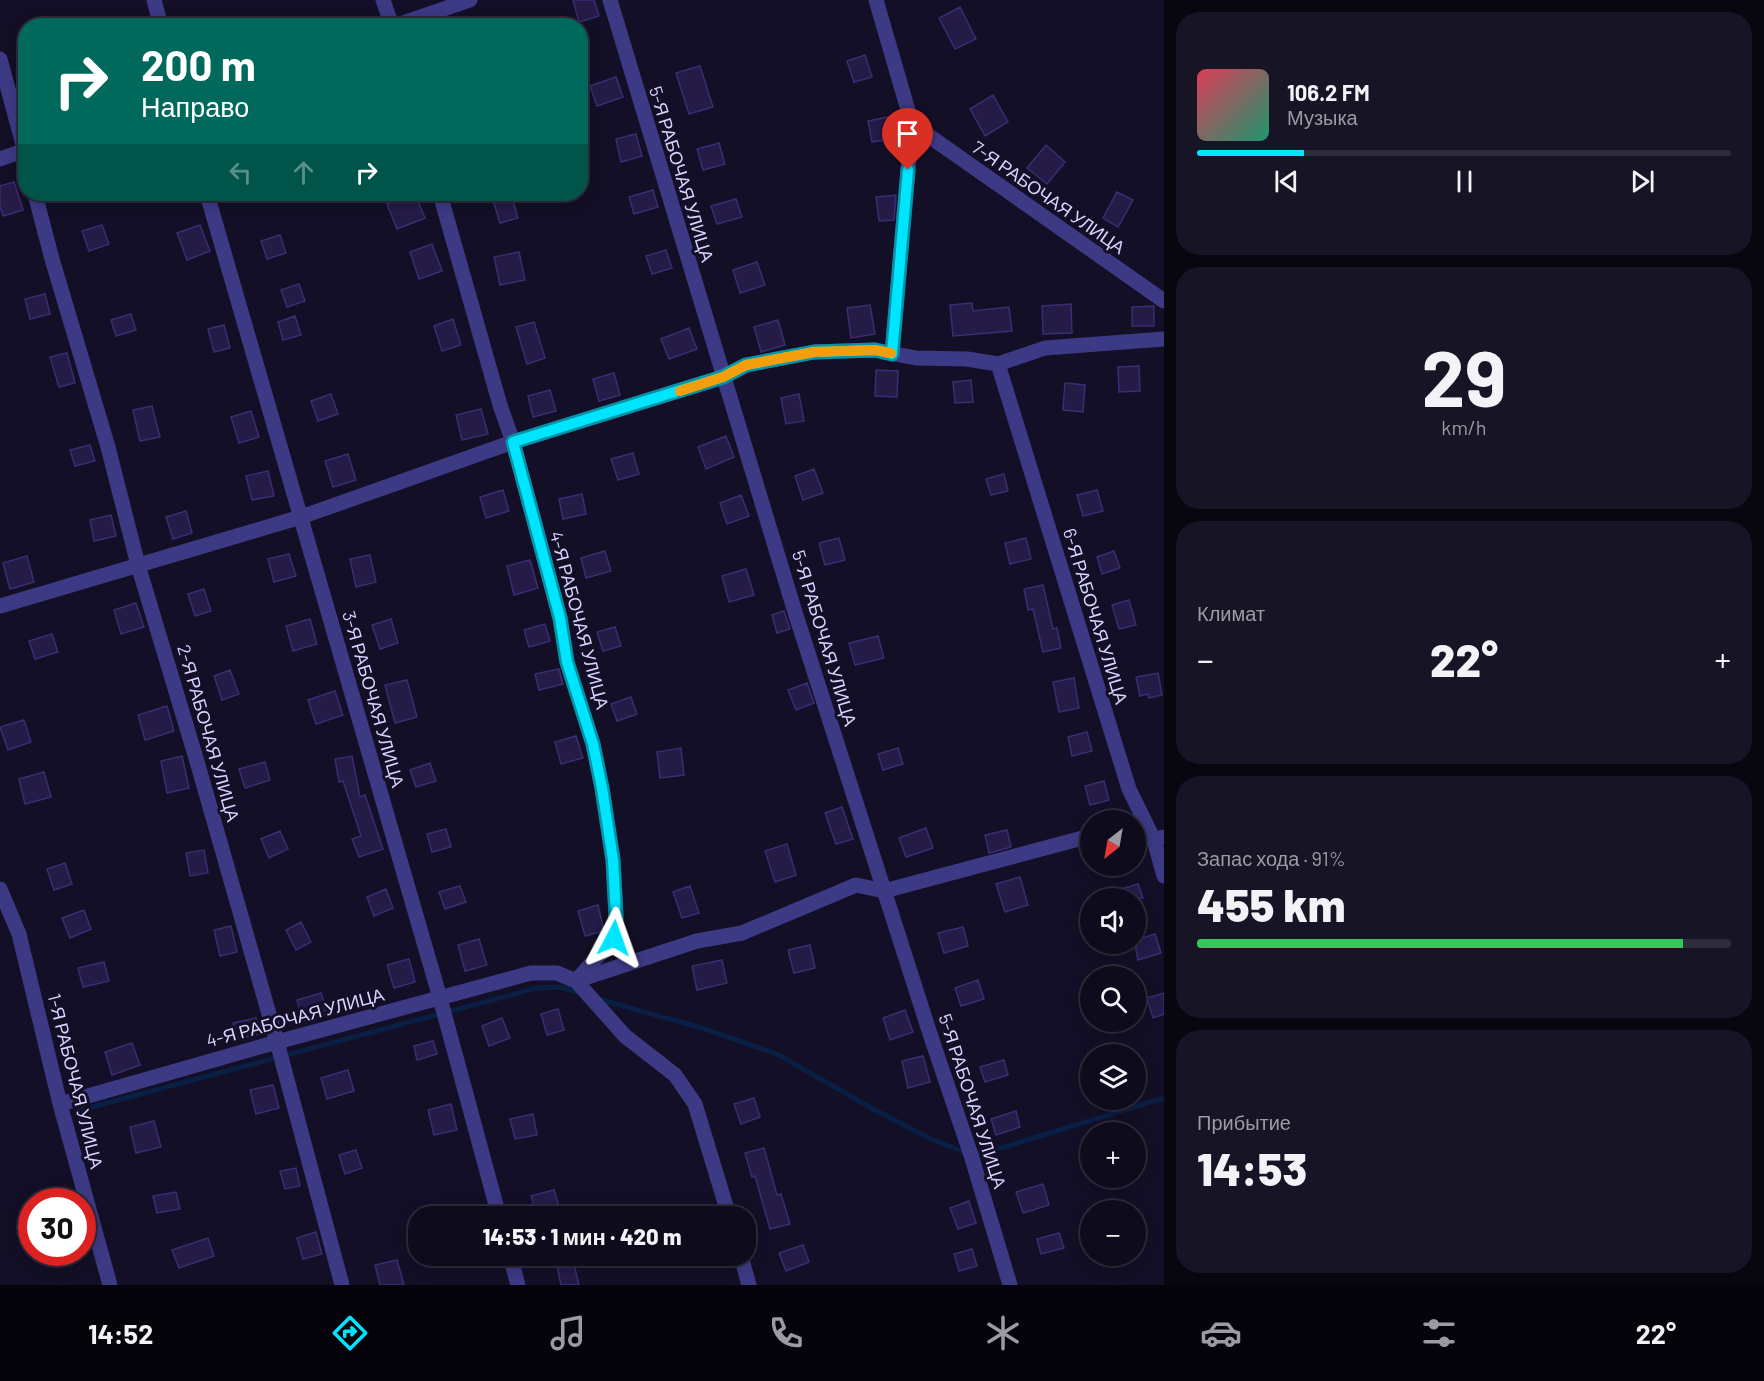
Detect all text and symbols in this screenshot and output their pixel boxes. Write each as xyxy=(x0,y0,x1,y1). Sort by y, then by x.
text: 200 m xyxy=(141,39,256,89)
icon: right xyxy=(42,42,120,120)
text: 106.2 FM xyxy=(1287,79,1370,105)
street label: 5-Я РАБОЧАЯ УЛИЦА xyxy=(645,84,719,264)
text: Направо xyxy=(141,90,249,122)
text: Музыка xyxy=(1287,105,1358,129)
pin xyxy=(882,108,933,170)
icon: arrive xyxy=(891,117,924,150)
street label: 7-Я РАБОЧАЯ УЛИЦА xyxy=(968,136,1130,258)
icon: left xyxy=(224,156,257,189)
icon: ahead xyxy=(287,156,320,189)
icon: right xyxy=(350,156,383,189)
icon: previous xyxy=(1270,165,1303,198)
icon: pause xyxy=(1448,165,1481,198)
icon: next xyxy=(1626,165,1659,198)
text: 29 xyxy=(1421,329,1507,423)
text: km/h xyxy=(1441,415,1487,439)
street label: 6-Я РАБОЧАЯ УЛИЦА xyxy=(1059,526,1133,706)
street label: 4-Я РАБОЧАЯ УЛИЦА xyxy=(546,529,614,711)
street label: 5-Я РАБОЧАЯ УЛИЦА xyxy=(788,548,862,728)
text: Климат xyxy=(1197,601,1265,625)
street label: 3-Я РАБОЧАЯ УЛИЦА xyxy=(338,608,410,790)
text: 22° xyxy=(1430,632,1498,686)
text: − xyxy=(1197,639,1214,679)
text: + xyxy=(1714,639,1731,679)
street label: 2-Я РАБОЧАЯ УЛИЦА xyxy=(173,642,245,824)
north arrow xyxy=(1080,810,1146,876)
map controls xyxy=(1080,810,1146,1266)
text: Запас хода · 91% xyxy=(1197,846,1346,870)
text: 455 km xyxy=(1197,877,1346,931)
button: sound xyxy=(1080,888,1146,954)
position arrow xyxy=(582,906,646,970)
button: search xyxy=(1080,966,1146,1032)
street label: 4-Я РАБОЧАЯ УЛИЦА xyxy=(204,983,386,1051)
street label: 1-Я РАБОЧАЯ УЛИЦА xyxy=(44,991,108,1171)
street label: 5-Я РАБОЧАЯ УЛИЦА xyxy=(934,1011,1012,1191)
button: layers xyxy=(1080,1044,1146,1110)
text: Прибытие xyxy=(1197,1110,1291,1134)
button: + xyxy=(1080,1122,1146,1188)
text: 14:53 xyxy=(1197,1141,1307,1195)
speed limit sign: 30 xyxy=(18,1188,96,1266)
button: − xyxy=(1080,1200,1146,1266)
text: 14:53 · 1 мин · 420 m xyxy=(482,1223,682,1249)
icon: directions xyxy=(329,1312,371,1354)
icon: music xyxy=(547,1312,589,1354)
icon: phone xyxy=(765,1312,807,1354)
icon: climate xyxy=(982,1312,1024,1354)
icon: car xyxy=(1200,1312,1242,1354)
icon: filters xyxy=(1418,1312,1460,1354)
text: 14:52 xyxy=(88,1317,153,1349)
text: 22° xyxy=(1636,1317,1676,1349)

